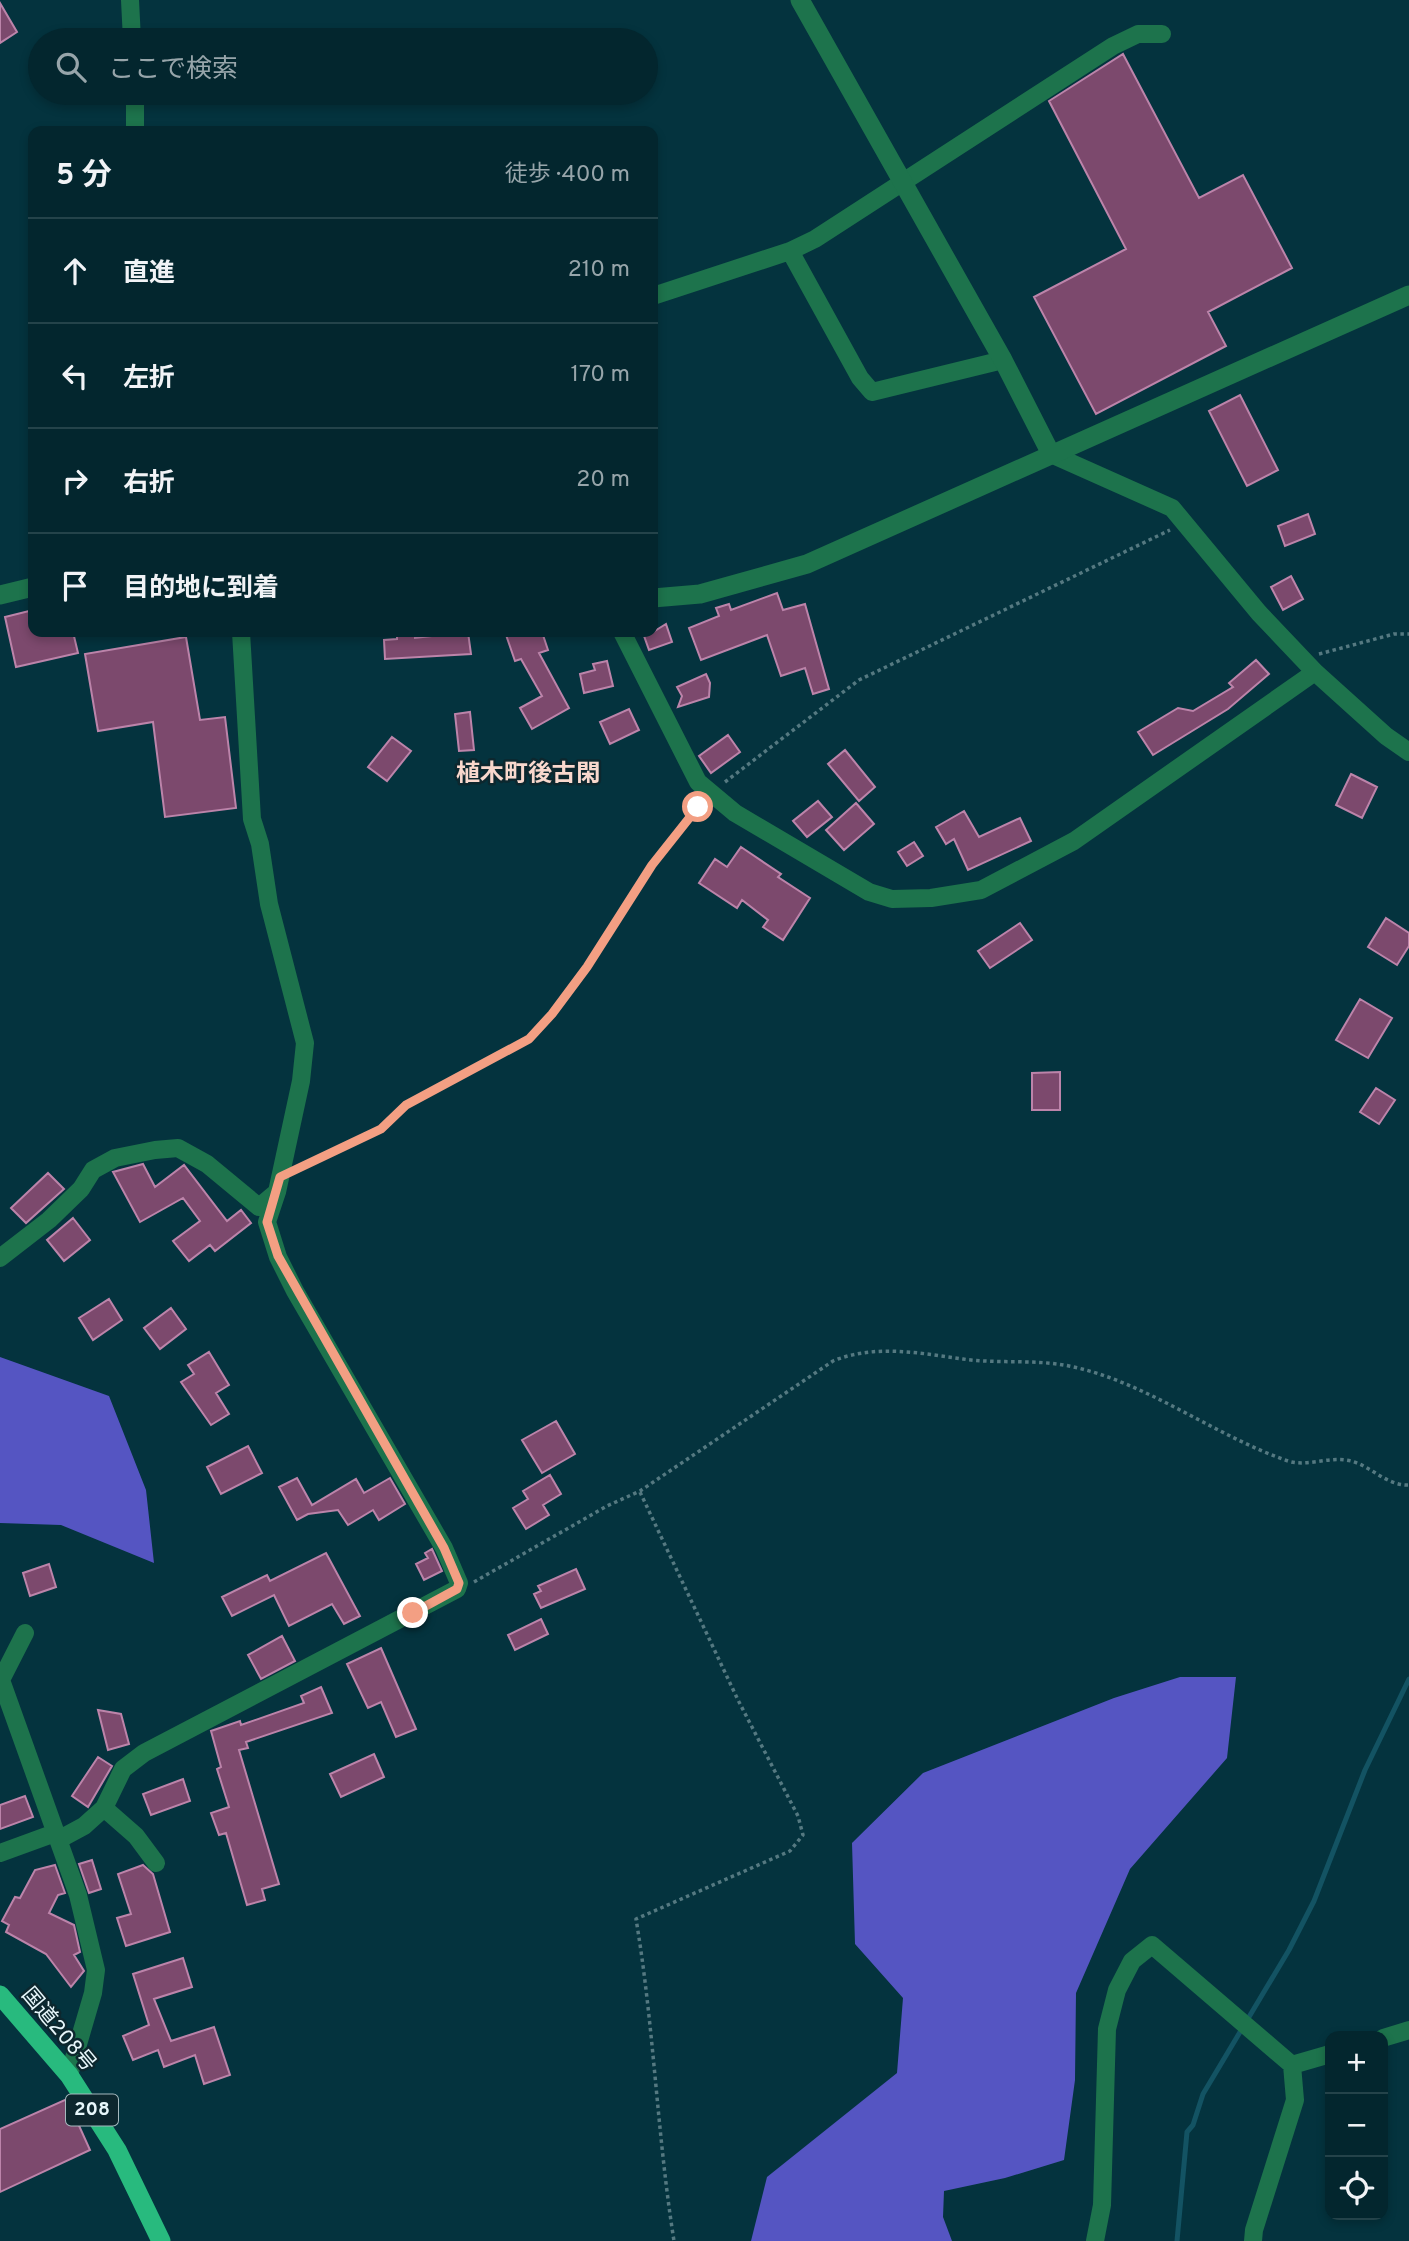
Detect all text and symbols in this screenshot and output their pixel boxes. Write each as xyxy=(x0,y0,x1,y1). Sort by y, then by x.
search box xyxy=(28,28,658,105)
icon: search xyxy=(52,48,90,86)
text: ここで検索 xyxy=(108,54,238,87)
text: 5 分 xyxy=(56,158,112,195)
text: 徒歩 · 400 m xyxy=(505,161,630,190)
icon: ahead xyxy=(56,252,94,290)
text: 210 m xyxy=(568,256,630,285)
text: 直進 xyxy=(123,258,175,291)
icon: left xyxy=(56,357,94,395)
text: 170 m xyxy=(571,361,630,390)
text: 左折 xyxy=(123,363,175,396)
icon: right xyxy=(56,462,94,500)
text: 20 m xyxy=(576,466,630,495)
text: 右折 xyxy=(123,468,175,501)
icon: arrive xyxy=(56,567,94,605)
text: 目的地に到着 xyxy=(123,573,279,606)
district label: 植木町後古閑 xyxy=(456,760,600,790)
route start xyxy=(682,791,713,822)
route end xyxy=(397,1597,428,1628)
street label: 国道208号 xyxy=(15,1982,101,2078)
map controls xyxy=(1325,2031,1388,2220)
button: + xyxy=(1325,2031,1388,2094)
road number: 208 xyxy=(66,2094,118,2126)
button: − xyxy=(1325,2094,1388,2157)
button: locate xyxy=(1325,2157,1388,2220)

